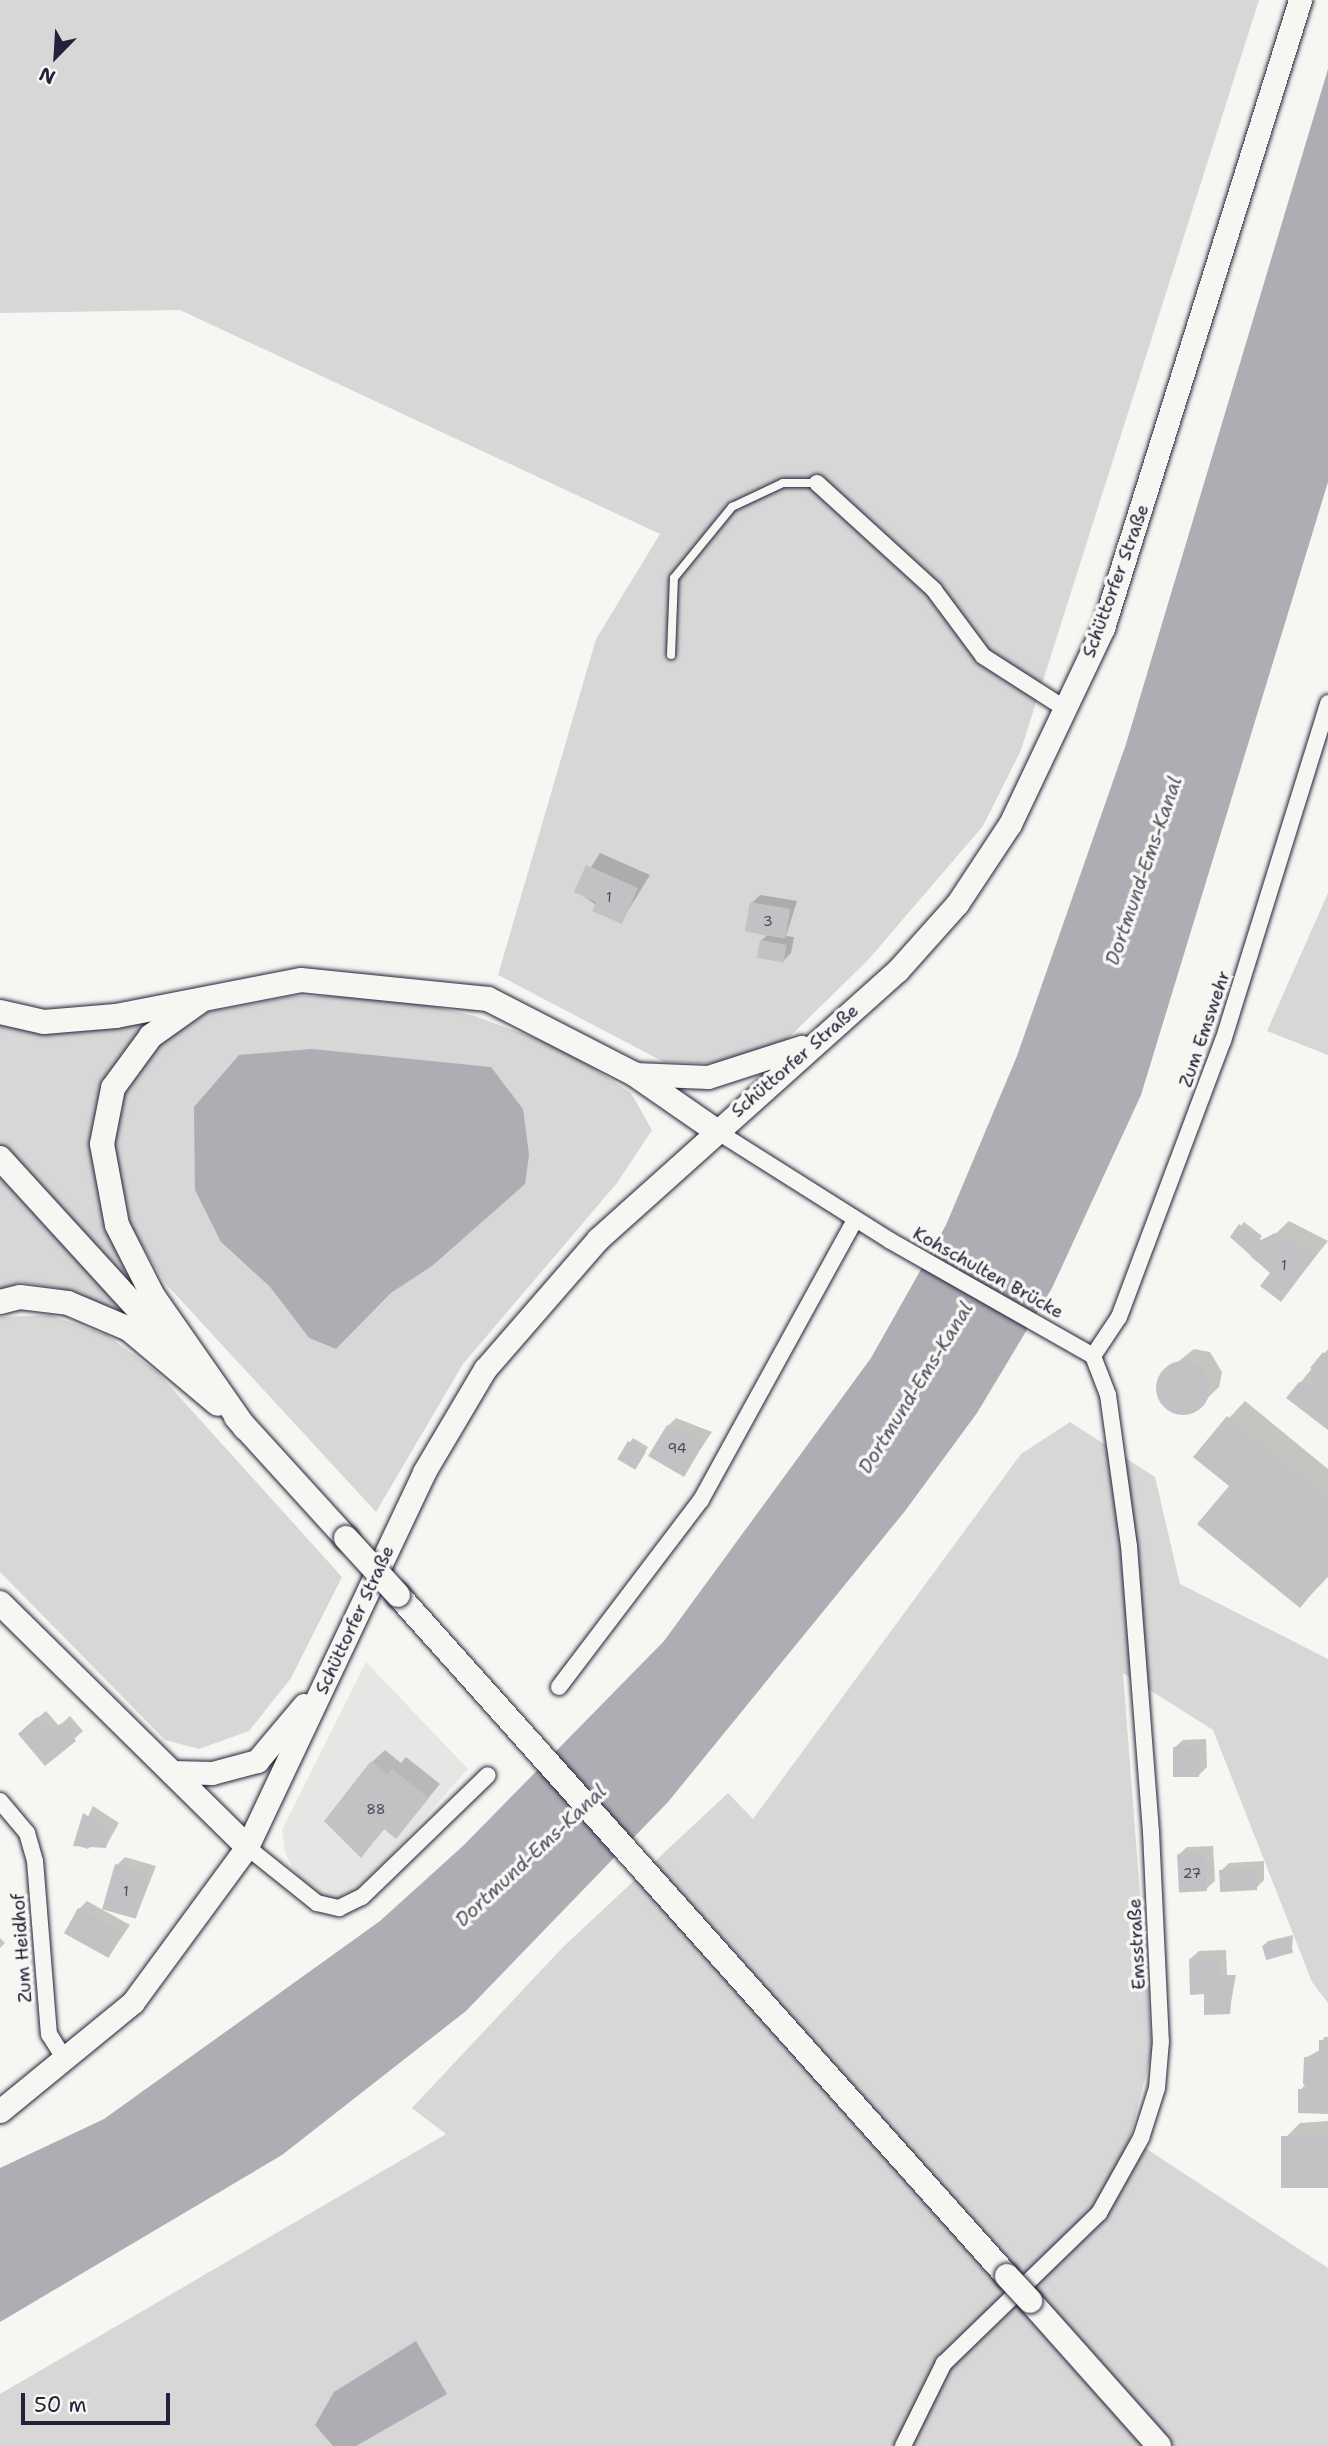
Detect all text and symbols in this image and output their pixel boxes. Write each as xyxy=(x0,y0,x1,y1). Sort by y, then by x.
north arrow xyxy=(21,21,91,91)
text: N xyxy=(35,61,59,90)
street label: Schüttorfer Straße xyxy=(1078,501,1154,661)
water label: Dortmund-Ems-Kanal xyxy=(1101,774,1187,968)
house number: 1 xyxy=(606,889,612,905)
house number: 3 xyxy=(763,913,773,929)
street label: Zum Emswehr xyxy=(1175,968,1235,1090)
street label: Schüttorfer Straße xyxy=(727,1000,863,1122)
street label: Kohschulten Brücke xyxy=(909,1223,1067,1323)
house number: 1 xyxy=(1281,1257,1287,1273)
water label: Dortmund-Ems-Kanal xyxy=(854,1298,978,1478)
house number: 94 xyxy=(667,1440,687,1456)
street label: Schüttorfer Straße xyxy=(311,1542,399,1698)
water label: Dortmund-Ems-Kanal xyxy=(451,1780,611,1932)
house number: 88 xyxy=(366,1801,386,1817)
house number: 27 xyxy=(1183,1865,1201,1881)
house number: 1 xyxy=(123,1883,129,1899)
street label: Zum Heidhof xyxy=(7,1893,37,2003)
street label: Emsstraße xyxy=(1124,1898,1150,1990)
scale bar xyxy=(24,2380,173,2424)
text: 50 m xyxy=(34,2391,87,2419)

